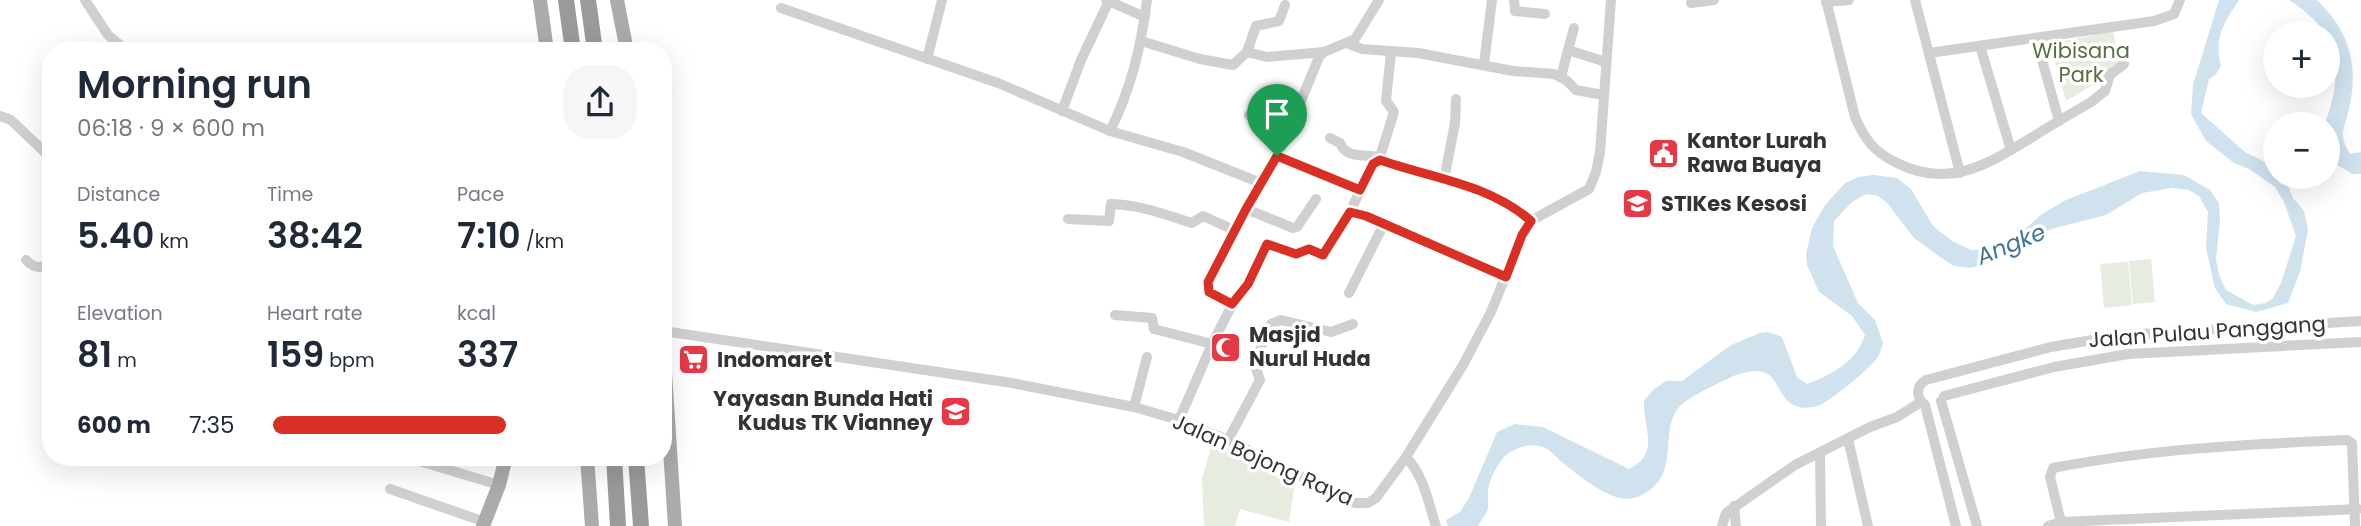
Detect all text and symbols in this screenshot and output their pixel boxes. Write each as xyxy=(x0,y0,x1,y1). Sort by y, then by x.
map controls xyxy=(2263,21,2340,189)
button: + xyxy=(2263,21,2340,98)
park label: Wibisana Park xyxy=(2032,36,2130,89)
text: Morning run xyxy=(77,58,312,111)
button: share xyxy=(563,65,637,139)
pin xyxy=(1247,84,1307,156)
icon: arrive xyxy=(1258,95,1296,133)
text: 06:18 · 9 × 600 m xyxy=(77,112,265,144)
button: − xyxy=(2263,112,2340,189)
place label: Kantor Lurah Rawa Buaya xyxy=(1687,126,1827,179)
public building icon: Kantor Lurah Rawa Buaya xyxy=(1647,136,1681,170)
text: Distance xyxy=(77,181,160,208)
text: Time xyxy=(267,181,313,208)
text: Pace xyxy=(457,181,504,208)
school or university icon: STIKes Kesosi xyxy=(1621,187,1655,221)
place label: STIKes Kesosi xyxy=(1661,189,1807,218)
text: 5.40 xyxy=(77,211,154,260)
text: 38:42 xyxy=(267,211,363,260)
text: 7:10 xyxy=(457,211,521,260)
water label: Angke xyxy=(1971,216,2050,273)
text: km xyxy=(154,228,189,255)
text: /km xyxy=(521,228,564,255)
text: Elevation xyxy=(77,300,163,327)
text: Heart rate xyxy=(267,300,362,327)
text: kcal xyxy=(457,300,496,327)
street label: Jalan Pulau Panggang xyxy=(2087,309,2327,354)
place label: Masjid Nurul Huda xyxy=(1249,320,1371,373)
text: 81 xyxy=(77,330,112,379)
text: 159 xyxy=(267,330,324,379)
text: 337 xyxy=(457,330,518,379)
mosque icon: Masjid Nurul Huda xyxy=(1209,330,1243,364)
supermarket icon: Indomaret xyxy=(677,343,711,377)
place label: Indomaret xyxy=(717,345,832,374)
text: m xyxy=(112,347,137,374)
text: bpm xyxy=(324,347,374,374)
place label: Yayasan Bunda Hati Kudus TK Vianney xyxy=(713,384,934,437)
school or university icon: Yayasan Bunda Hati Kudus TK Vianney xyxy=(939,394,973,428)
street label: Jalan Bojong Raya xyxy=(1168,407,1358,512)
text: 600 m xyxy=(77,409,151,441)
text: 7:35 xyxy=(189,409,234,441)

